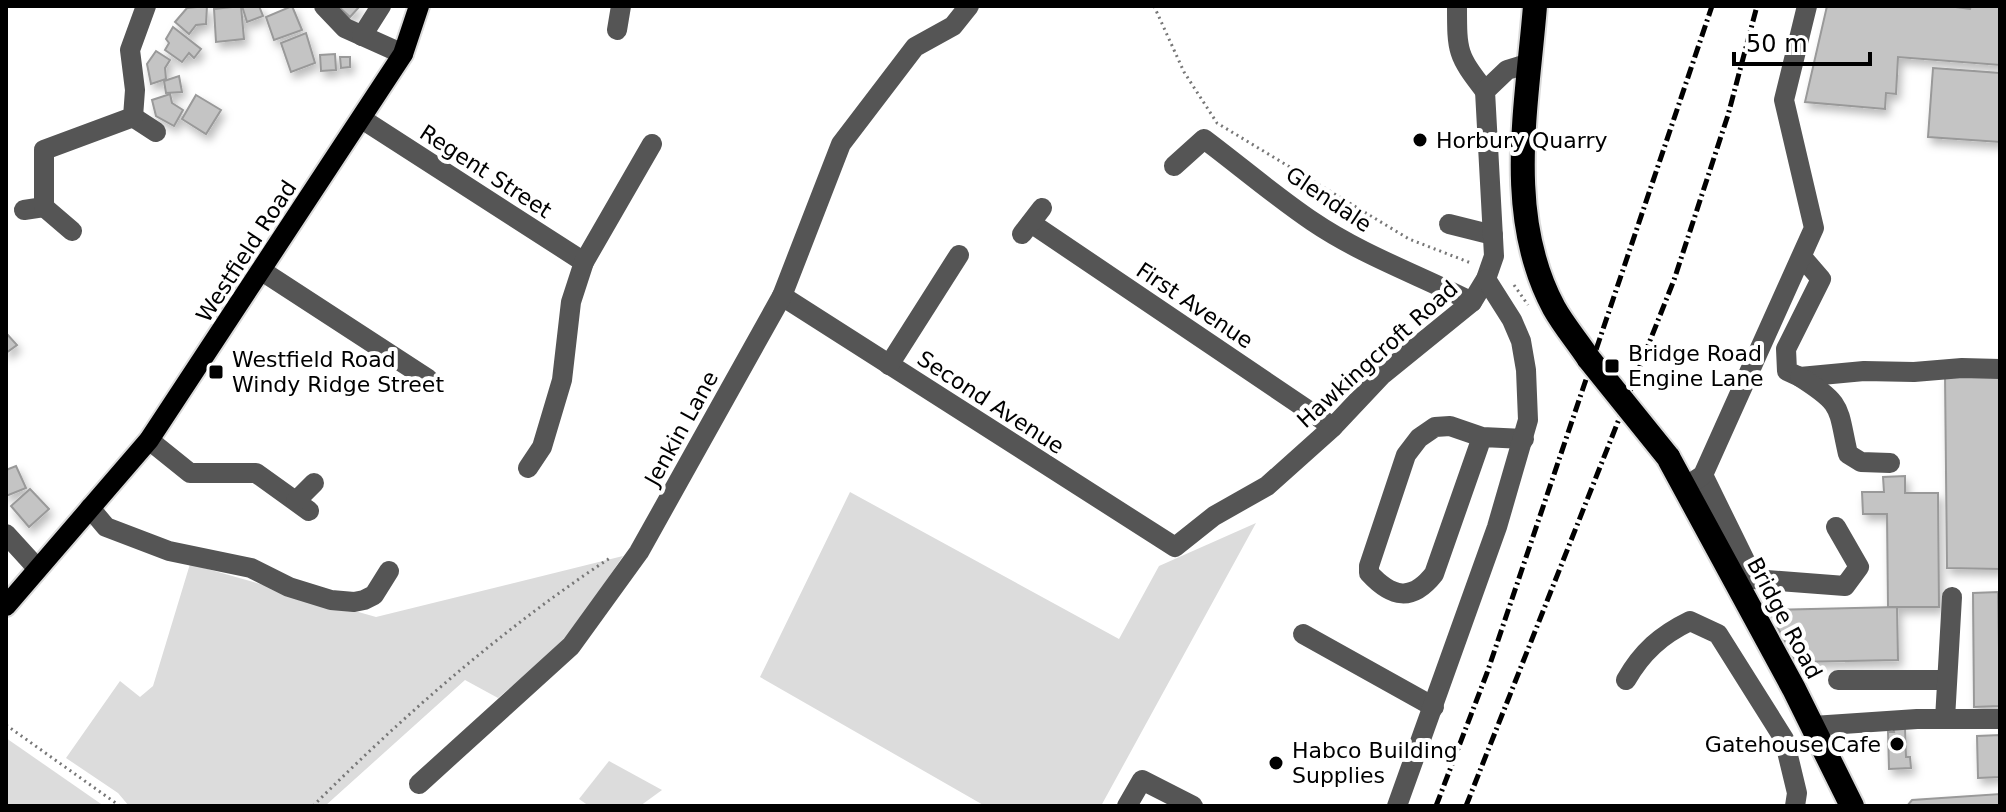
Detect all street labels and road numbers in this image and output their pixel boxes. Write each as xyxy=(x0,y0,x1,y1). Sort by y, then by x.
street label: Regent Street xyxy=(415,120,556,223)
street label: Glendale xyxy=(1281,162,1376,237)
street label: Westfield Road xyxy=(191,176,301,327)
street label: First Avenue xyxy=(1132,257,1258,354)
street label: Hawkingcroft Road xyxy=(1292,276,1463,433)
street label: Second Avenue xyxy=(913,346,1069,459)
street label: Jenkin Lane xyxy=(639,367,723,492)
street label: Bridge Road xyxy=(1742,553,1827,683)

